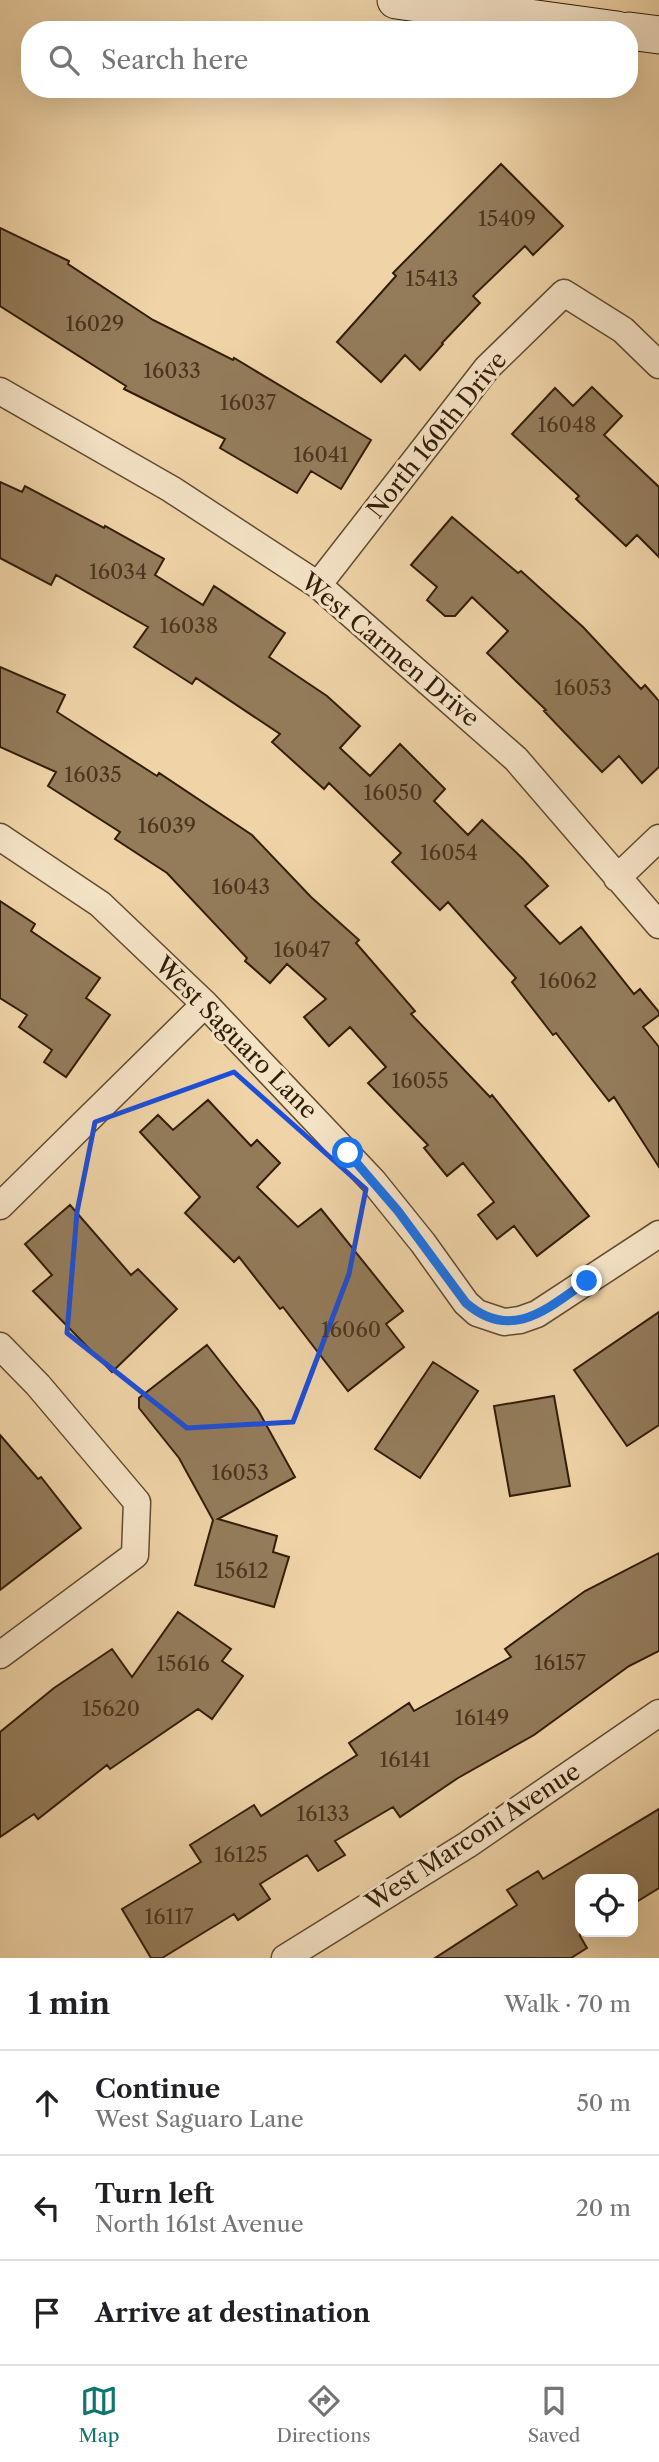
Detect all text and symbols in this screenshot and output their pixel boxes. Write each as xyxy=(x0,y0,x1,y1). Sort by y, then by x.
search box xyxy=(21,21,638,98)
icon: search xyxy=(45,41,83,79)
text: Search here xyxy=(101,44,248,76)
house number: 15409 xyxy=(478,206,536,231)
house number: 15413 xyxy=(406,266,458,291)
house number: 16029 xyxy=(66,311,124,336)
street label: North 160th Drive xyxy=(361,346,513,524)
house number: 16033 xyxy=(143,358,201,383)
house number: 16037 xyxy=(220,390,277,415)
house number: 16048 xyxy=(537,412,597,437)
house number: 16041 xyxy=(293,442,349,467)
house number: 16034 xyxy=(89,559,147,584)
street label: West Carmen Drive xyxy=(295,566,485,733)
house number: 16038 xyxy=(160,613,218,638)
house number: 16053 xyxy=(554,675,612,700)
house number: 16035 xyxy=(64,762,122,787)
house number: 16050 xyxy=(363,780,423,805)
house number: 16039 xyxy=(138,813,196,838)
house number: 16054 xyxy=(420,840,478,865)
house number: 16043 xyxy=(212,874,270,899)
house number: 16047 xyxy=(274,937,331,962)
street label: West Saguaro Lane xyxy=(148,950,324,1125)
house number: 16062 xyxy=(539,968,597,993)
house number: 16055 xyxy=(391,1068,449,1093)
route start xyxy=(332,1137,363,1168)
route end xyxy=(571,1265,602,1296)
house number: 16060 xyxy=(321,1317,381,1342)
house number: 16053 xyxy=(211,1460,269,1485)
house number: 15612 xyxy=(215,1558,269,1583)
house number: 16157 xyxy=(534,1650,587,1675)
house number: 15616 xyxy=(156,1651,210,1676)
house number: 15620 xyxy=(82,1696,140,1721)
house number: 16149 xyxy=(455,1705,509,1730)
house number: 16141 xyxy=(380,1747,431,1772)
street label: West Marconi Avenue xyxy=(359,1756,585,1917)
house number: 16133 xyxy=(296,1801,350,1826)
house number: 16125 xyxy=(214,1842,268,1867)
map controls xyxy=(575,1874,638,1937)
button: locate xyxy=(575,1874,638,1937)
house number: 16117 xyxy=(144,1904,194,1929)
text: 1 min xyxy=(28,1985,110,2022)
text: Walk · 70 m xyxy=(504,1990,631,2018)
text: Continue xyxy=(95,2073,220,2105)
icon: ahead xyxy=(28,2084,66,2122)
text: 50 m xyxy=(576,2089,631,2117)
text: West Saguaro Lane xyxy=(95,2105,304,2133)
text: Turn left xyxy=(95,2178,214,2210)
icon: left xyxy=(28,2189,66,2227)
text: 20 m xyxy=(576,2194,631,2222)
text: North 161st Avenue xyxy=(95,2210,304,2238)
icon: arrive xyxy=(28,2294,66,2332)
text: Arrive at destination xyxy=(95,2297,370,2329)
tab: Map xyxy=(79,2382,119,2447)
tab: Directions xyxy=(277,2382,370,2447)
tab: Saved xyxy=(528,2382,580,2447)

